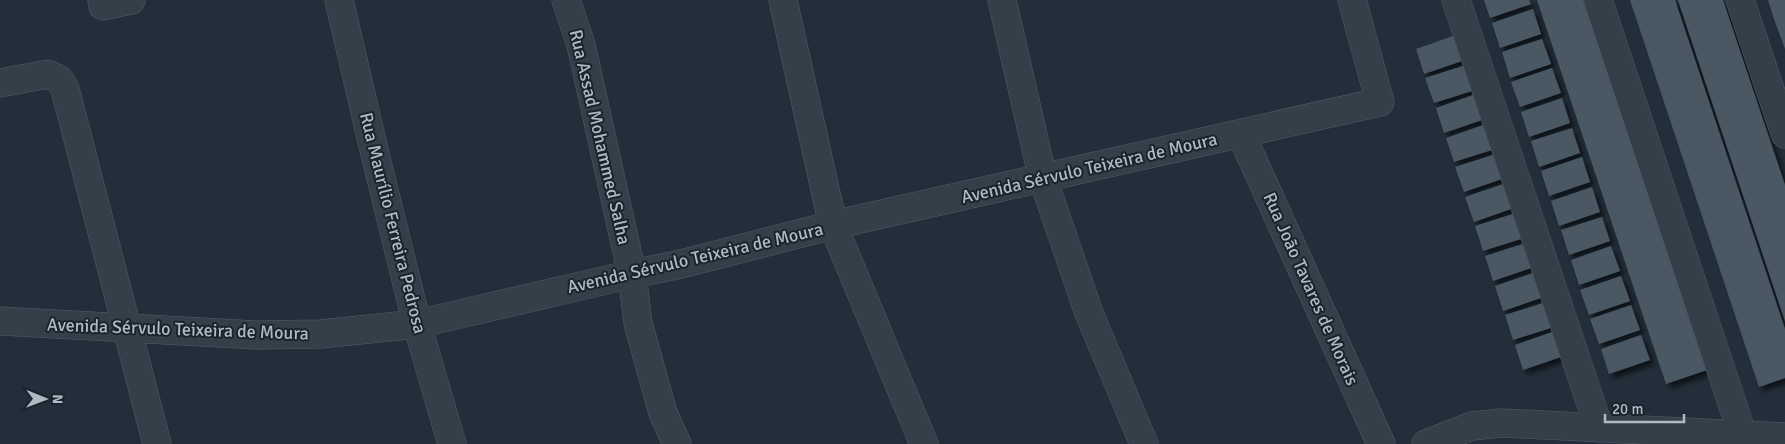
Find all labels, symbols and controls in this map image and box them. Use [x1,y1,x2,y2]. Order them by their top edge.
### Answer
street label: Rua Assad Mohammed Salha [565,27,635,247]
street label: Rua Maurílio Ferreira Pedrosa [355,110,431,336]
street label: Avenida Sérvulo Teixeira de Moura [959,128,1219,208]
street label: Rua João Tavares de Morais [1258,189,1364,389]
street label: Avenida Sérvulo Teixeira de Moura [565,218,825,298]
street label: Avenida Sérvulo Teixeira de Moura [47,313,309,345]
north arrow [20,374,70,424]
scale bar [1605,392,1684,424]
text: N [49,394,66,404]
text: 20 m [1612,400,1643,418]

